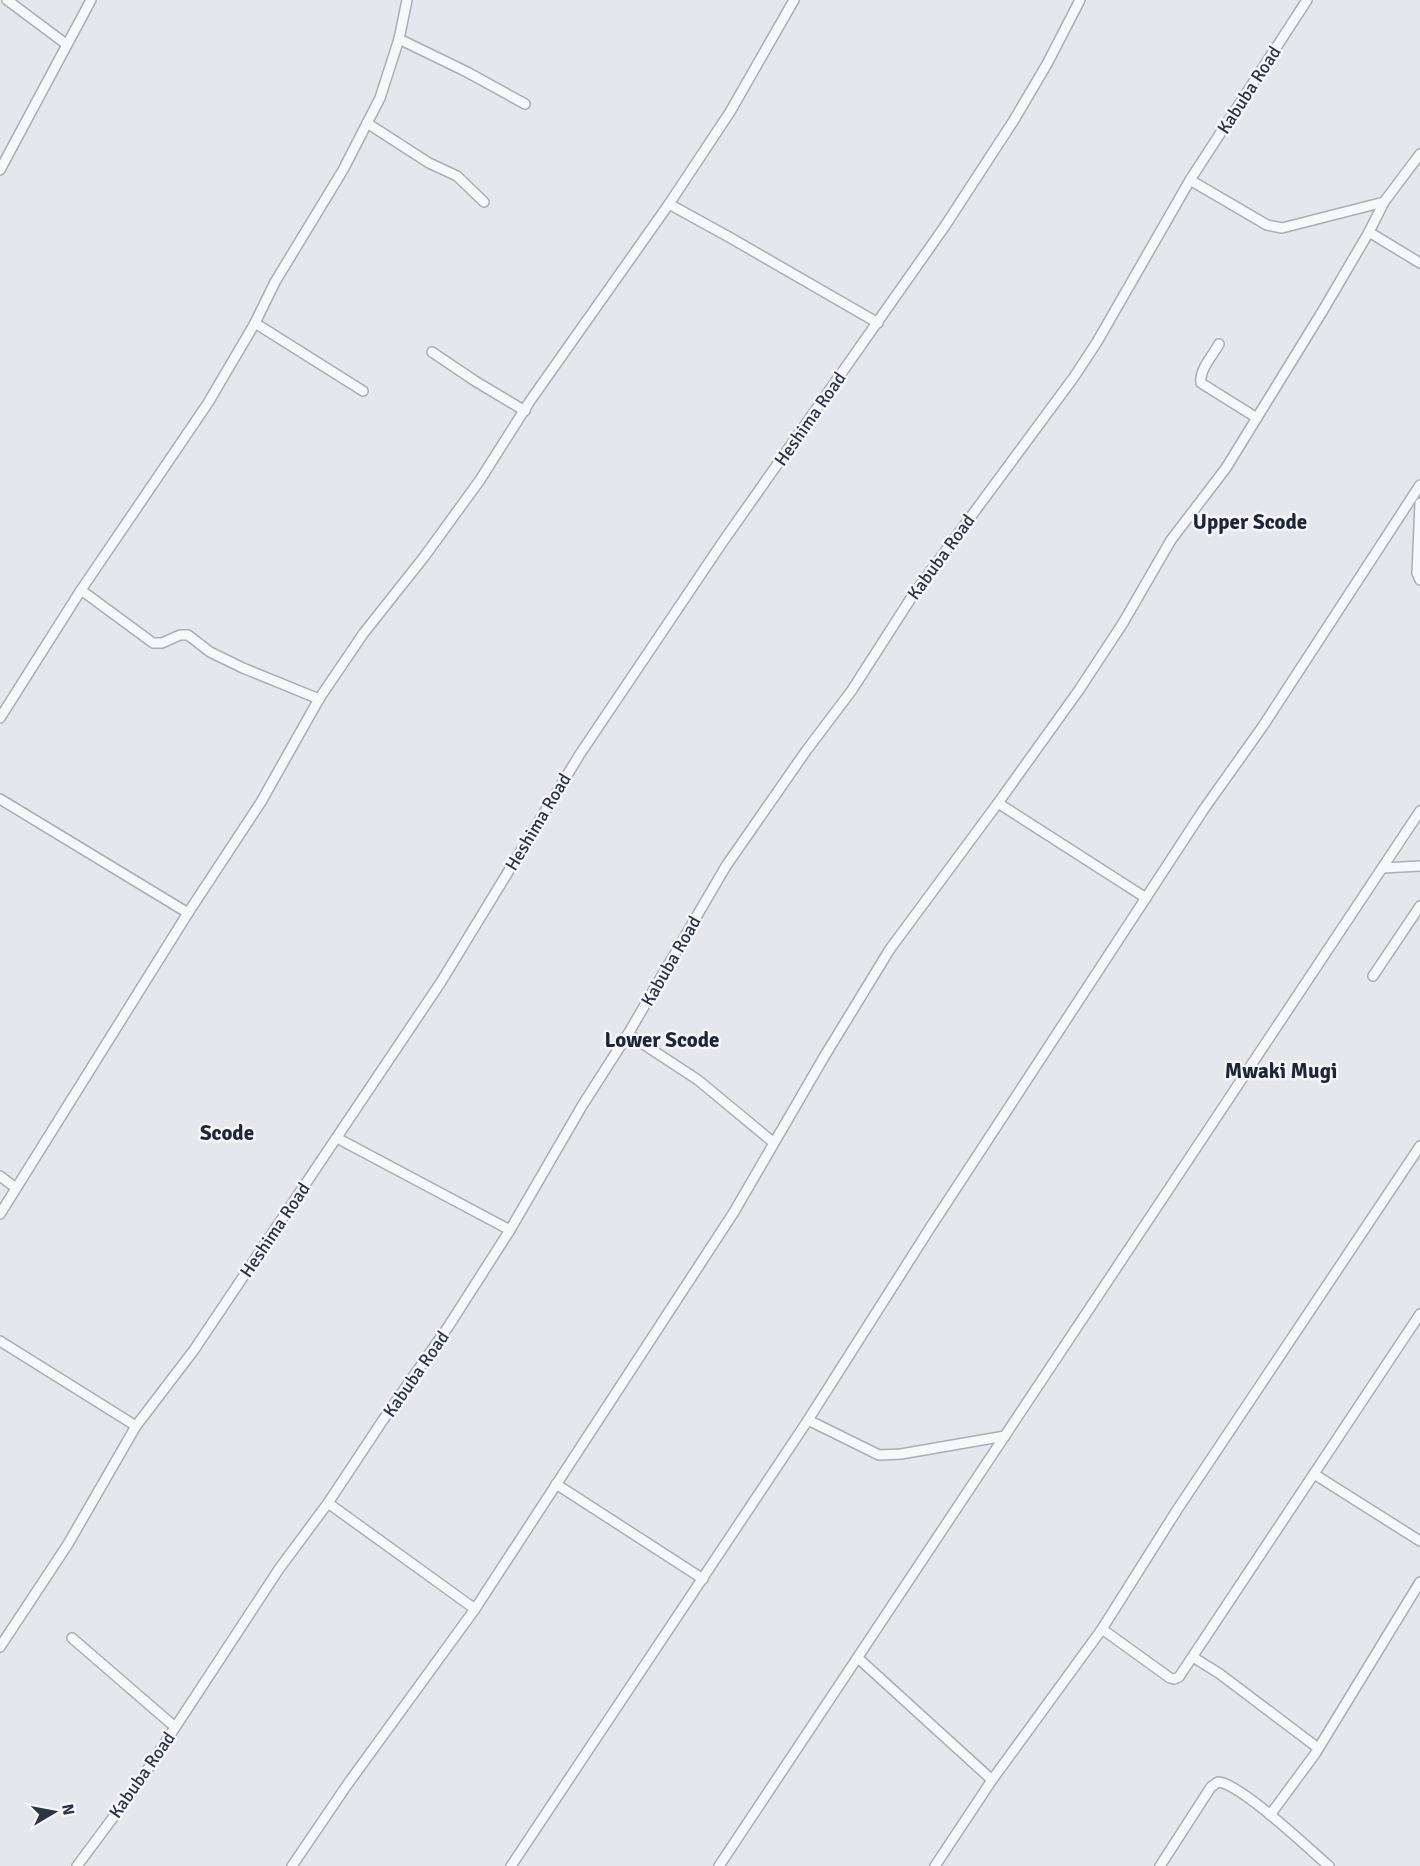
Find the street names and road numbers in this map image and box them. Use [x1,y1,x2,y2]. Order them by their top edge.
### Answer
street label: Kabuba Road [1212,42,1286,138]
street label: Heshima Road [770,368,850,470]
street label: Kabuba Road [903,510,979,604]
street label: Heshima Road [500,769,576,875]
street label: Kabuba Road [636,912,706,1010]
street label: Heshima Road [235,1178,315,1282]
street label: Kabuba Road [378,1327,454,1421]
street label: Kabuba Road [104,1728,180,1822]

